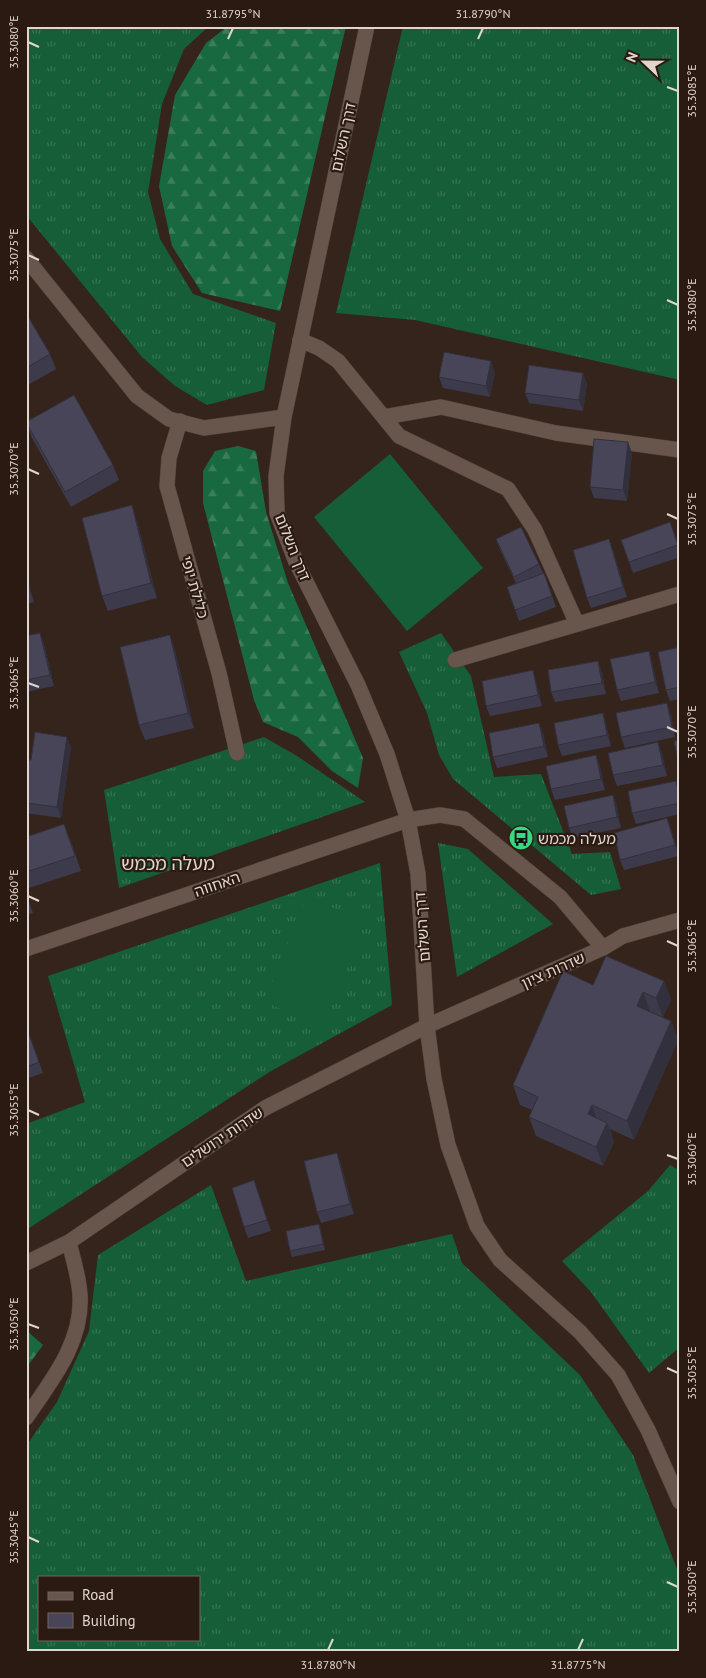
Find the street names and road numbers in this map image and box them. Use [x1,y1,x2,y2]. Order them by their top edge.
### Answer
street label: דרך השלום [326,101,360,173]
street label: דרך השלום [271,511,315,583]
street label: כלילת יופי [177,554,213,621]
street label: האחווה [192,867,242,901]
street label: דרך השלום [410,891,434,963]
street label: שדרות ציון [518,948,588,992]
street label: שדרות ירושלים [177,1103,267,1171]

